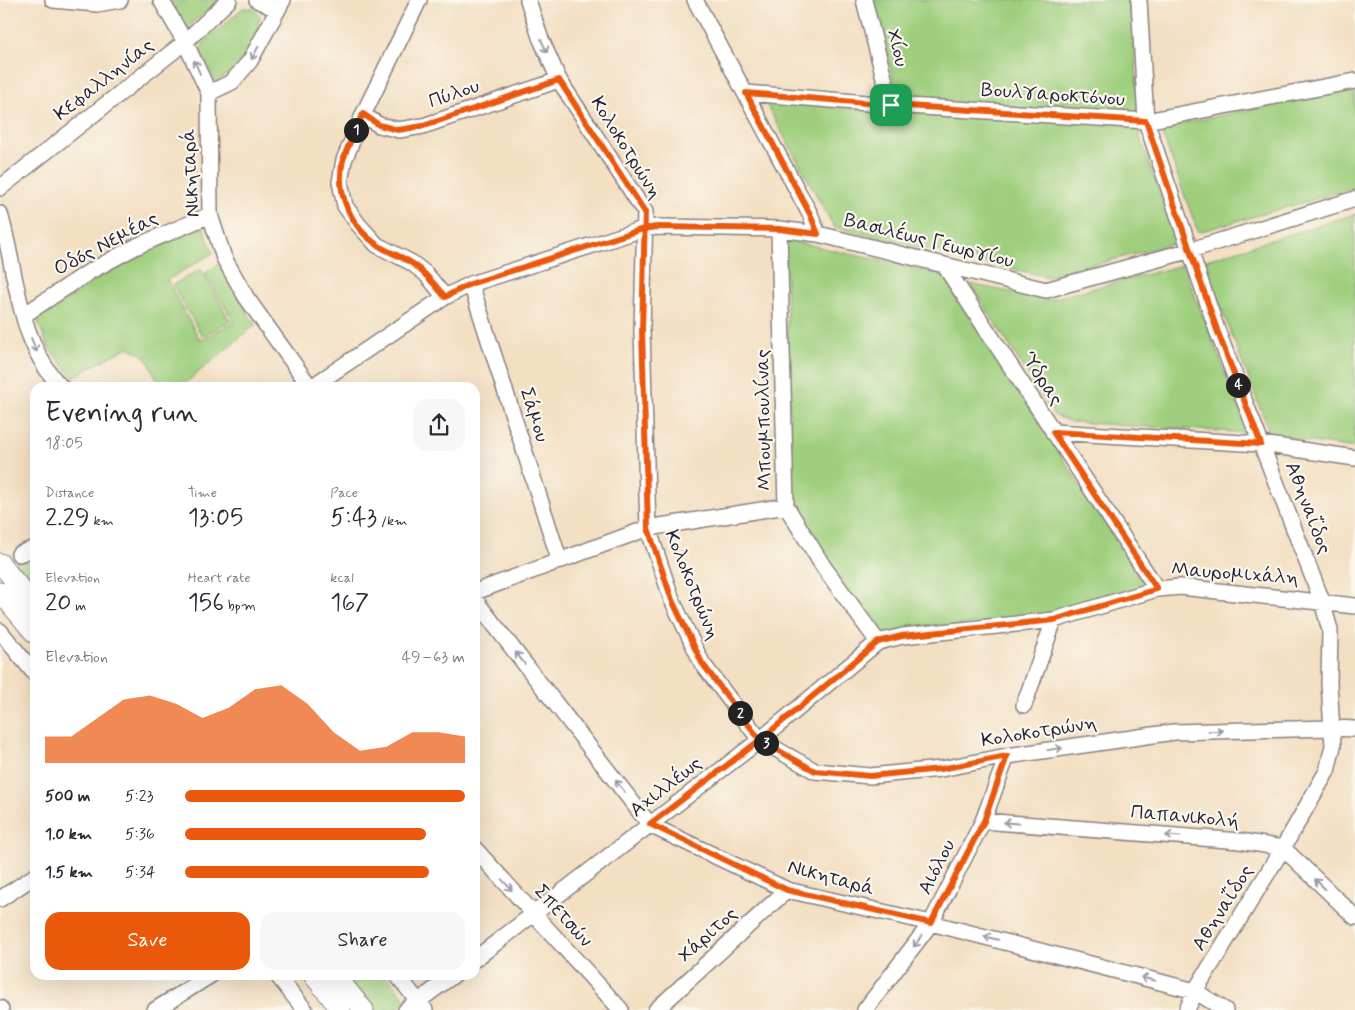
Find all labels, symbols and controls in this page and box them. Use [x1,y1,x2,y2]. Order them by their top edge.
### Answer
street label: Χίου [879,26,915,70]
street label: Κεφαλληνίας [49,32,160,127]
one-way arrow [540,38,550,53]
one-way arrow [250,45,260,60]
one-way arrow [191,60,201,75]
street label: Πύλου [425,73,483,115]
street label: Βουλγαροκτόνου [980,77,1126,113]
pin [870,84,912,126]
street label: Κολοκοτρώνη [584,91,668,205]
icon: arrive [877,91,905,119]
pin: 1 [344,118,368,142]
text: 1 [353,121,360,139]
street label: Νικηταρά [175,128,207,218]
street label: Οδóς Νεμέας [49,205,163,283]
street label: Βασιλέως Γεωργίου [841,207,1017,275]
one-way arrow [30,337,40,352]
street label: Ύδρας [1015,347,1069,411]
street label: Μπουμπουλίνας [749,349,779,491]
pin: 4 [1226,372,1250,398]
text: 4 [1234,376,1243,394]
street label: Σάμου [513,384,555,446]
text: Evening run [45,395,198,432]
button: share [413,399,465,451]
text: 18:05 [45,433,83,454]
street label: Αθηναΐδος [1278,458,1338,558]
text: Distance [45,484,94,502]
text: Time [188,484,217,502]
text: Pace [330,484,358,502]
text: 2.29 [45,502,90,535]
text: 13:05 [188,502,243,535]
text: 5:43 [330,502,377,535]
text: km [90,512,114,530]
text: /km [377,512,407,530]
street label: Κολοκοτρώνη [658,526,726,644]
street label: Μαυρομιχάλη [1170,556,1300,592]
text: Elevation [45,569,100,587]
text: Heart rate [188,569,251,587]
text: kcal [330,569,354,587]
text: 20 [45,587,72,620]
text: 156 [188,587,224,620]
text: 167 [330,587,369,620]
text: m [72,597,87,615]
text: bpm [224,597,256,615]
text: Elevation [45,647,108,668]
text: 49–63 m [402,647,465,668]
one-way arrow [515,652,526,665]
pin: 2 [728,700,752,726]
text: 2 [737,704,744,722]
street label: Κολοκοτρώνη [979,710,1099,754]
one-way arrow [1208,726,1224,736]
pin: 3 [754,730,778,756]
text: 3 [763,734,770,752]
one-way arrow [1047,744,1063,754]
street label: Αχιλλέως [624,750,708,824]
one-way arrow [615,780,626,793]
text: 500 m [45,786,90,807]
text: 5:23 [125,786,153,807]
street label: Παπανικολή [1129,799,1241,835]
one-way arrow [1003,819,1019,828]
text: 1.0 km [45,824,92,845]
text: 5:36 [125,824,155,845]
one-way arrow [1165,831,1181,840]
street label: Αιόλου [912,835,962,899]
street label: Νικηταρά [785,853,878,903]
street label: Αθηναΐδος [1186,860,1260,956]
text: 1.5 km [45,862,93,883]
text: 5:34 [125,862,156,883]
one-way arrow [1314,877,1326,890]
one-way arrow [502,879,513,892]
street label: Σπετσών [528,879,599,953]
street label: Χάριτος [672,901,744,969]
button: Save [45,912,250,970]
button: Share [260,912,465,970]
one-way arrow [983,933,999,942]
one-way arrow [912,934,923,947]
one-way arrow [1141,973,1157,983]

